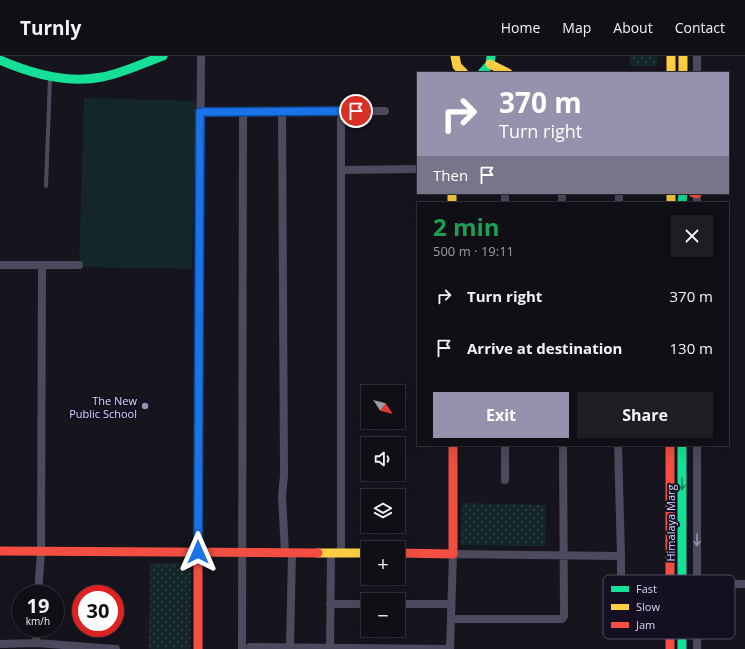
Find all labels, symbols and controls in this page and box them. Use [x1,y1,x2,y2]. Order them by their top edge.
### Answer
text: Turnly [20,15,81,41]
text: Home [501,18,540,37]
text: Map [562,18,591,37]
text: About [613,18,653,37]
text: Contact [675,18,725,37]
text: 370 m [499,83,582,121]
icon: right [433,88,485,140]
pin [339,94,373,128]
icon: arrive [345,100,367,122]
text: Turn right [499,119,582,143]
icon: arrive [476,164,498,186]
text: Then [433,165,468,185]
text: 2 min [433,210,500,243]
button: close [671,215,713,257]
text: 500 m · 19:11 [433,242,514,260]
icon: right [433,285,455,307]
text: Turn right [467,286,542,306]
text: 370 m [669,286,713,306]
icon: arrive [433,337,455,359]
text: Arrive at destination [467,338,622,358]
text: 130 m [669,338,713,358]
north arrow [361,385,405,429]
map controls [361,385,405,637]
button: Exit [433,392,569,438]
button: Share [577,392,713,438]
place label: The New Public School [69,393,137,421]
marker: The New Public School [140,401,150,411]
button: sound [361,437,405,481]
one-way arrow [678,477,686,490]
street label: Himalaya Marg [663,484,678,562]
button: layers [361,489,405,533]
position arrow [177,531,219,573]
one-way arrow [693,533,701,546]
button: + [361,541,405,585]
legend [603,575,735,639]
text: Fast [636,581,657,596]
speed limit sign: 30 [72,585,124,637]
text: 19 [27,592,49,619]
button: − [361,593,405,637]
text: Slow [636,599,660,614]
text: km/h [26,614,50,628]
text: Jam [635,617,655,632]

